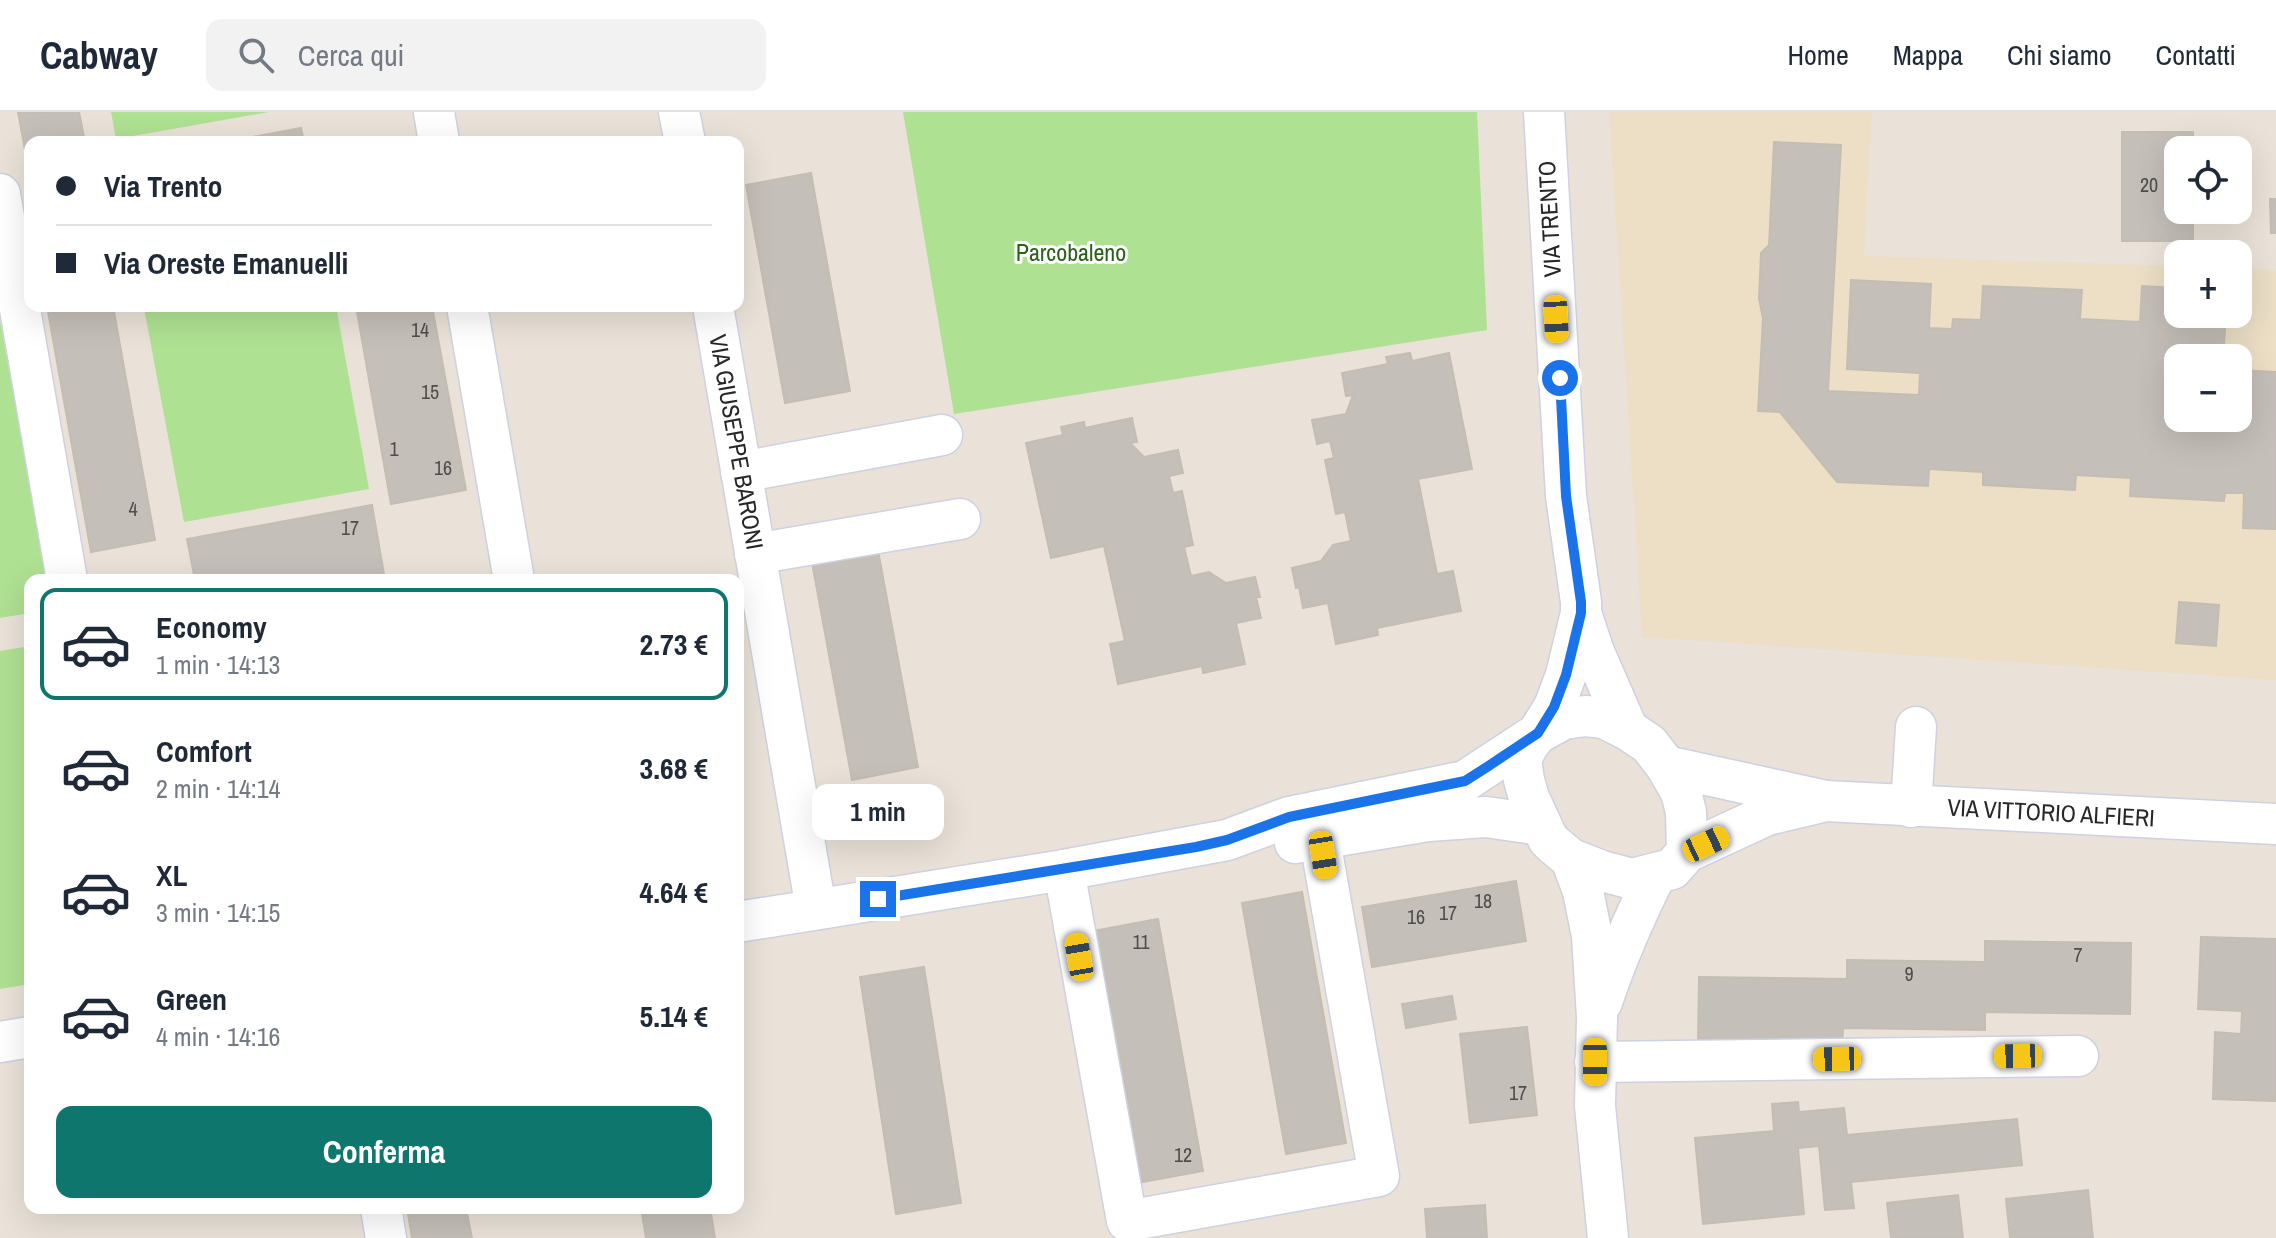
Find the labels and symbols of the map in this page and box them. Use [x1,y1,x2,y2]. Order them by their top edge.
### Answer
street label: VIA TRENTO [1530,160,1568,278]
house number: 20 [2140,171,2158,198]
park label: Parcobaleno [1016,236,1126,268]
car [1543,294,1569,344]
house number: 14 [411,316,429,343]
street label: VIA GIUSEPPE BARONI [702,332,772,552]
route start [1542,360,1578,396]
house number: 15 [421,378,439,405]
house number: 1 [389,435,399,462]
house number: 16 [434,454,452,481]
house number: 4 [128,495,138,522]
house number: 17 [341,514,359,541]
callout: 1 min [812,783,944,839]
street label: VIA VITTORIO ALFIERI [1947,791,2156,833]
car [1679,823,1733,865]
car [1307,829,1339,881]
route end [860,881,896,917]
house number: 18 [1474,887,1492,914]
house number: 17 [1439,899,1457,926]
house number: 16 [1407,903,1425,930]
house number: 11 [1132,928,1150,955]
car [1063,931,1095,983]
house number: 7 [2073,941,2083,968]
house number: 9 [1904,960,1914,987]
car [1583,1038,1607,1086]
car [1994,1044,2042,1068]
car [1813,1047,1861,1071]
house number: 17 [1509,1079,1527,1106]
house number: 12 [1174,1141,1192,1168]

